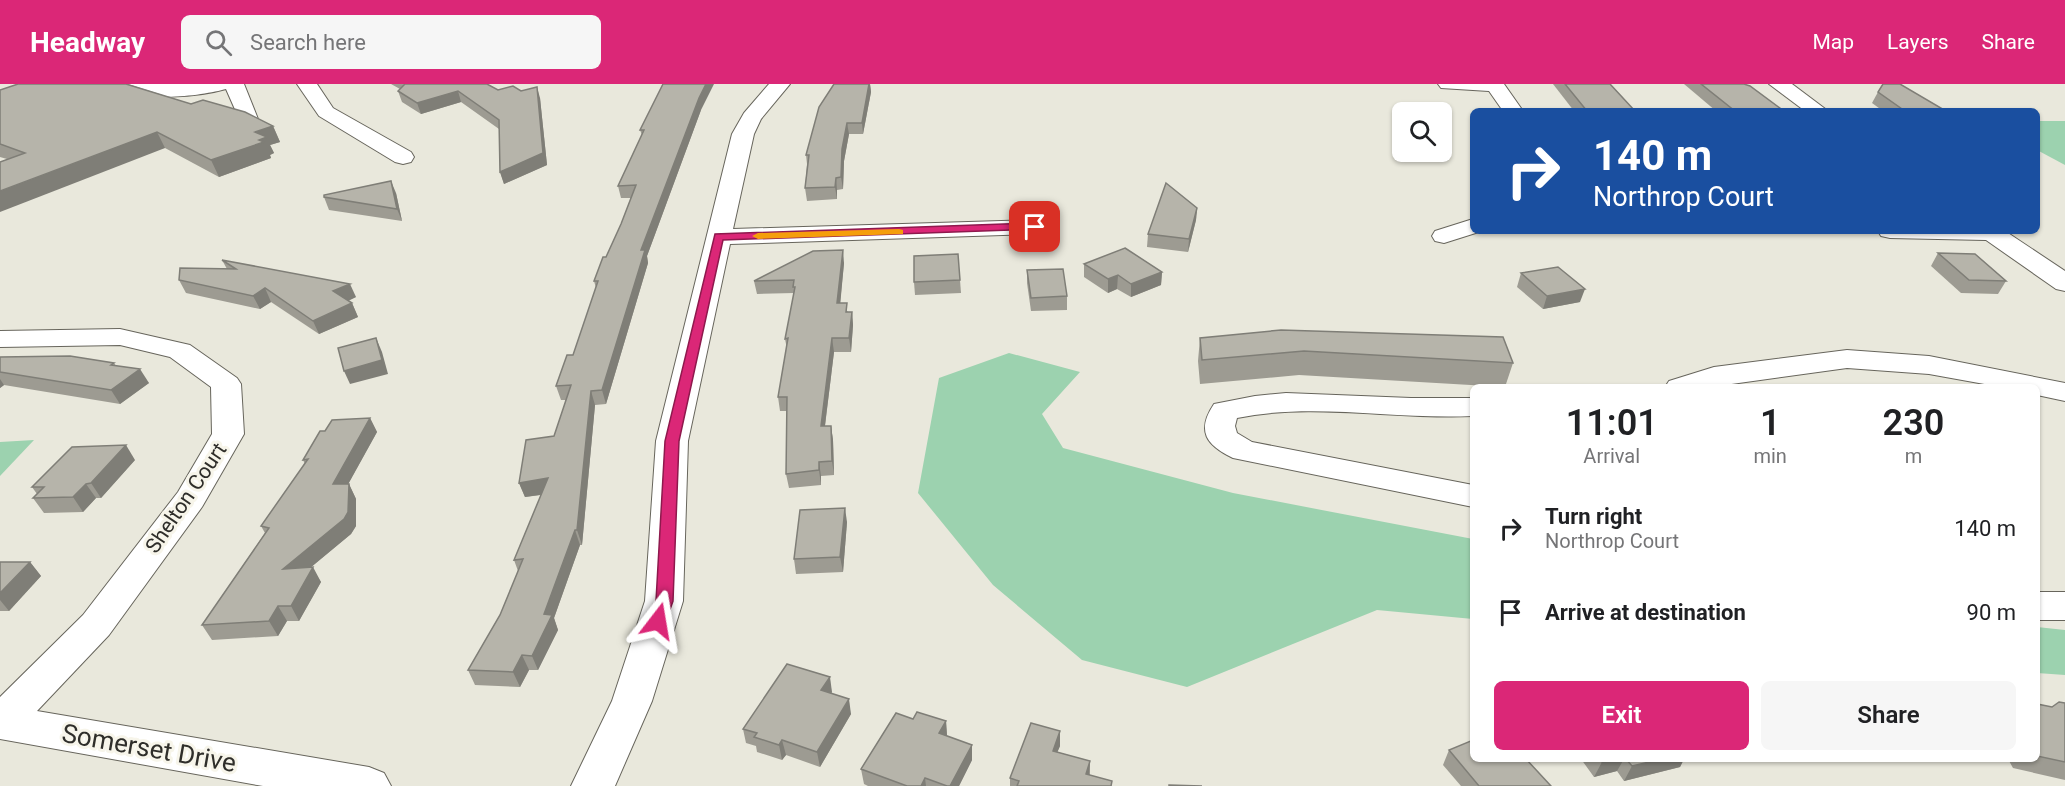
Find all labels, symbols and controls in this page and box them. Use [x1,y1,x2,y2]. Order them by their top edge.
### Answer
search box [181,15,601,69]
text: Headway [30,26,145,59]
icon: search [202,26,235,59]
text: Search here [250,30,366,55]
text: Map [1812,30,1854,54]
text: Layers [1887,30,1948,54]
text: Share [1981,30,2035,54]
map controls [1392,102,1452,162]
button: search [1392,102,1452,162]
text: 140 m [1593,131,1712,180]
icon: right [1494,132,1572,210]
text: Northrop Court [1593,181,1774,213]
pin [1009,201,1060,252]
icon: arrive [1018,210,1051,243]
text: 11:01 [1566,402,1658,444]
text: 1 [1760,402,1780,444]
text: 230 [1883,402,1944,444]
street label: Shelton Court [140,438,232,558]
text: Arrival [1583,444,1640,468]
text: min [1753,444,1787,468]
text: m [1905,444,1922,468]
text: Turn right [1545,504,1642,529]
icon: right [1494,512,1527,545]
text: 140 m [1954,516,2016,541]
text: Northrop Court [1545,529,1679,553]
position arrow [626,589,690,653]
icon: arrive [1494,596,1527,629]
text: Arrive at destination [1545,600,1746,625]
text: 90 m [1967,600,2016,625]
button: Exit [1494,681,1749,750]
button: Share [1761,681,2016,750]
street label: Somerset Drive [60,718,238,778]

